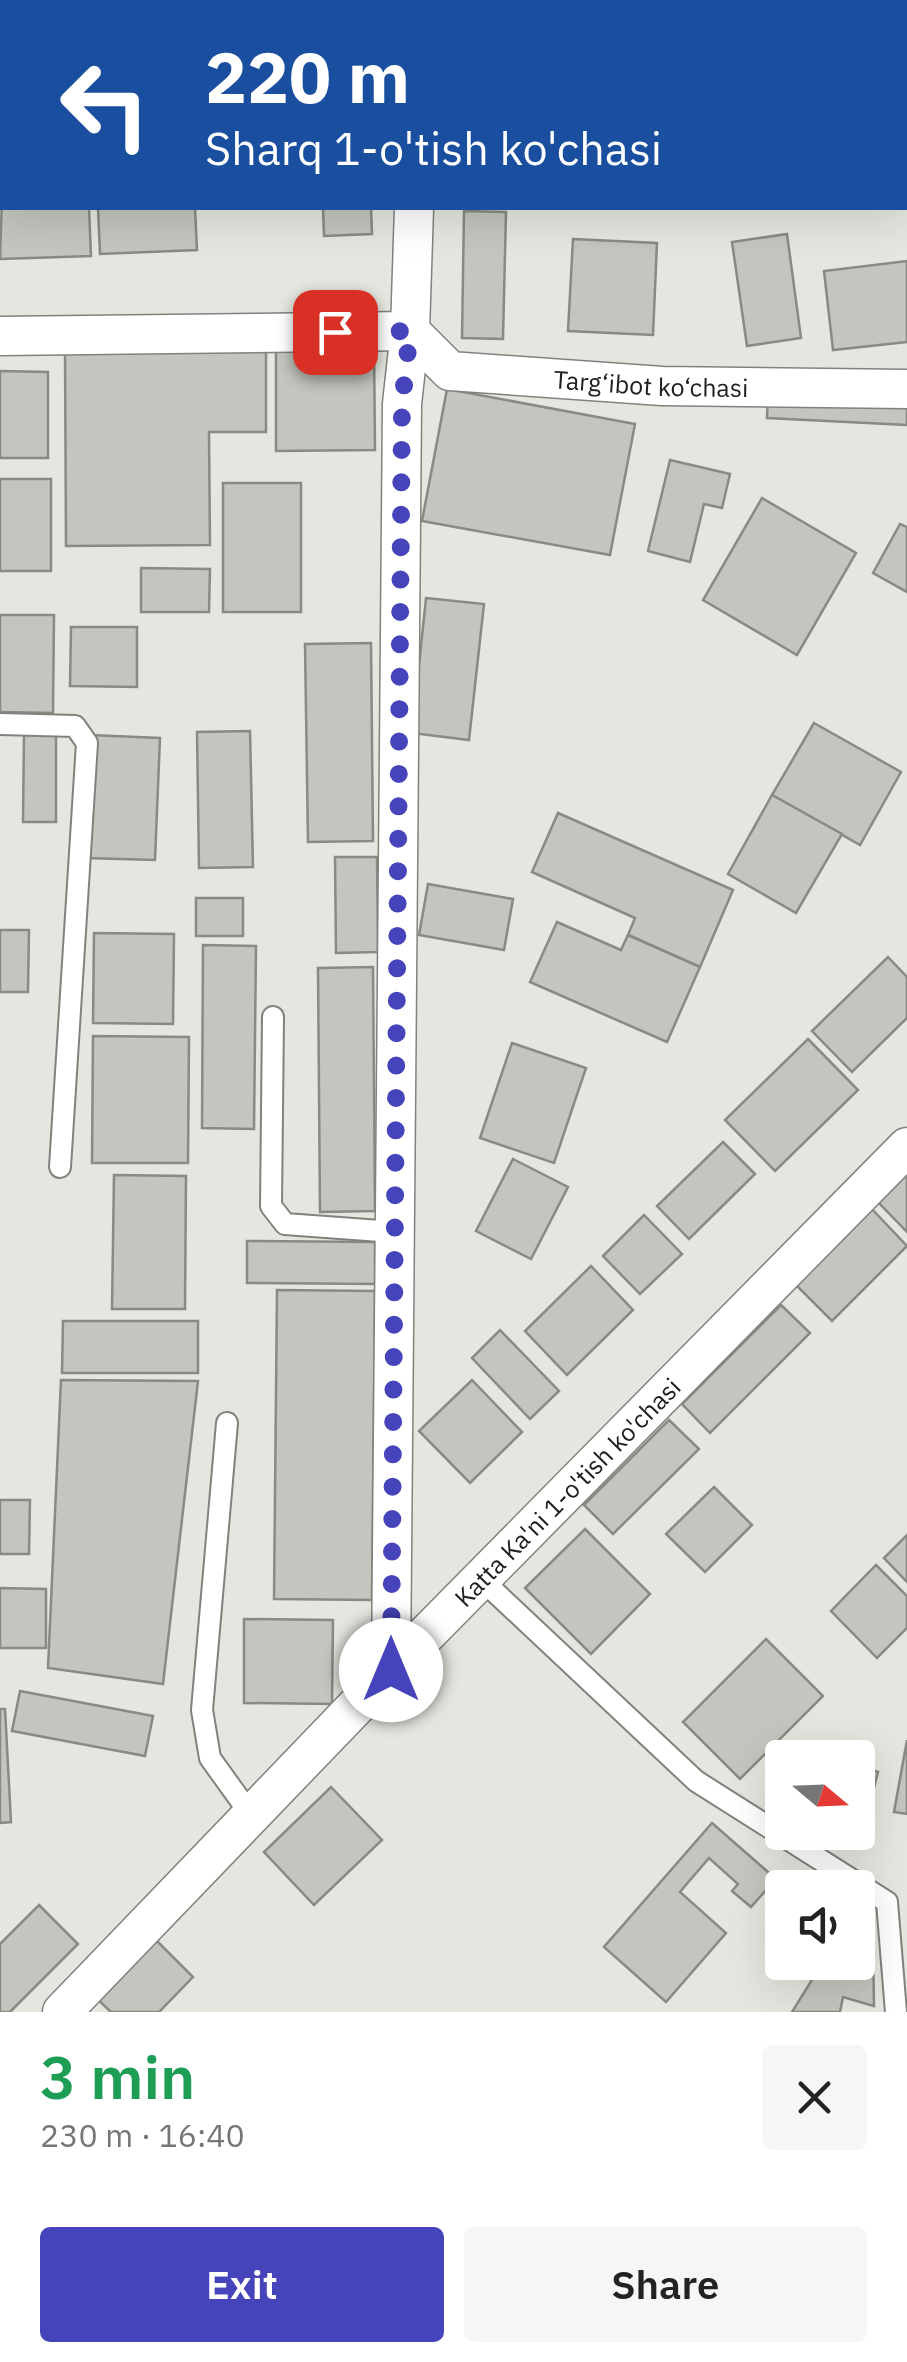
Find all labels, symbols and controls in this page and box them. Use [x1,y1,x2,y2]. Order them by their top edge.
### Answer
text: 220 m [205,31,410,122]
icon: left [40,40,170,170]
text: Sharq 1-o'tish ko'chasi [205,119,662,177]
pin [293,290,378,375]
icon: arrive [308,305,363,360]
street label: Targ‘ibot ko‘chasi [553,362,749,404]
street label: Katta Ka'ni 1-o'tish ko'chasi [447,1370,687,1613]
position arrow [339,1618,443,1722]
north arrow [765,1740,875,1850]
map controls [765,1740,875,1980]
button: sound [765,1870,875,1980]
text: 3 min [40,2037,195,2116]
button: close [762,2045,867,2150]
text: 230 m · 16:40 [40,2114,245,2156]
button: Exit [40,2227,444,2342]
button: Share [464,2227,867,2342]

